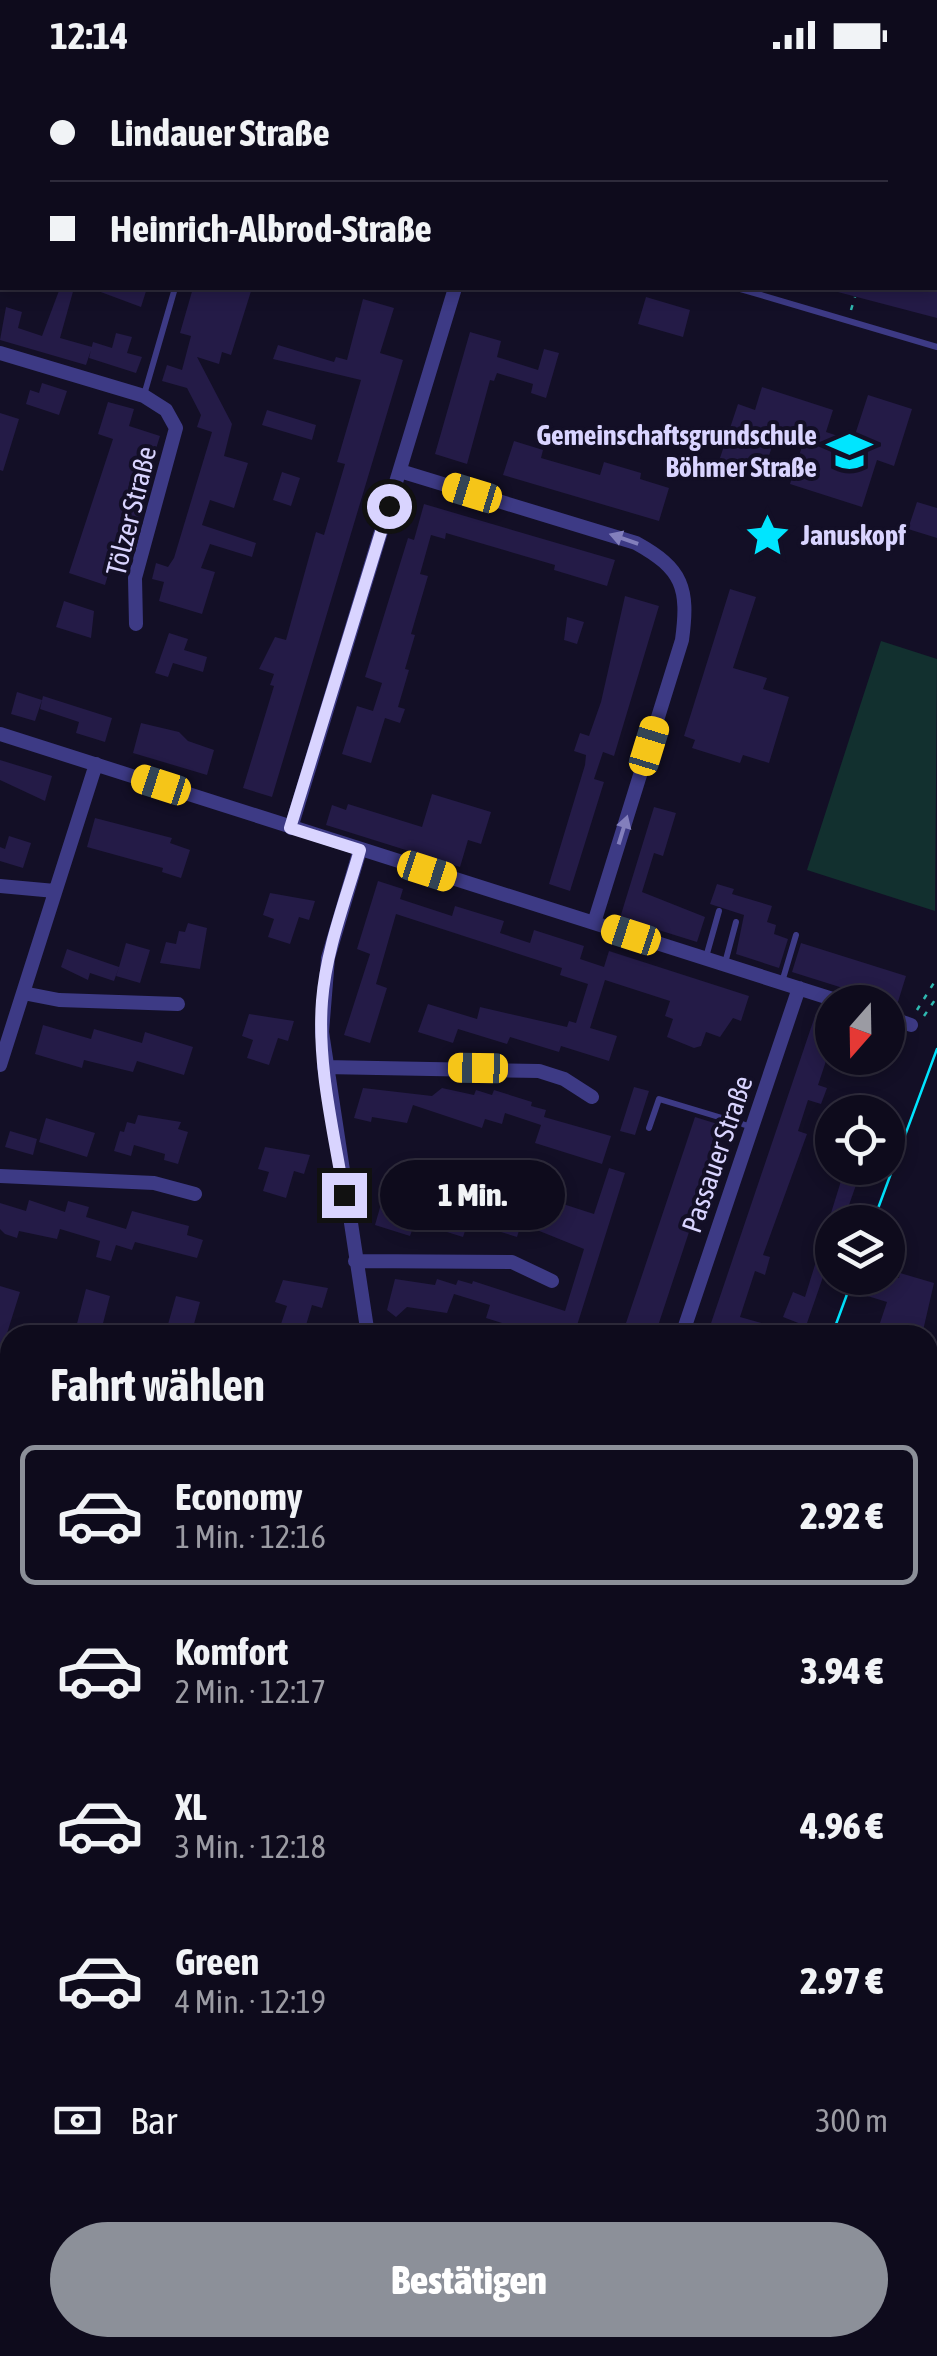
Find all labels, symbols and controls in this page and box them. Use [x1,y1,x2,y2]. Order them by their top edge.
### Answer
text: 12:14 [50,14,128,57]
text: Lindauer Straße [110,111,330,154]
text: Heinrich-Albrod-Straße [110,207,432,250]
place label: Gemeinschaftsgrundschule Böhmer Straße [536,419,817,483]
school or university icon: Gemeinschaftsgrundschule Böhmer Straße [826,427,874,475]
street label: Tölzer Straße [99,443,163,579]
car [439,470,505,516]
route start [367,484,412,529]
place icon: Januskopf [744,511,792,559]
place label: Januskopf [800,519,906,551]
one-way arrow [608,531,638,546]
car [626,713,672,779]
car [128,761,194,809]
one-way arrow [616,814,631,845]
car [394,847,460,895]
car [598,911,664,959]
north arrow [815,985,905,1075]
map controls [815,985,905,1295]
car [448,1052,508,1084]
street label: Passauer Straße [675,1071,759,1237]
button: locate [815,1095,905,1185]
callout: 1 Min. [379,1160,564,1230]
route end [322,1173,367,1218]
text: 1 Min. [438,1176,507,1213]
button: layers [815,1205,905,1295]
text: Fahrt wählen [50,1359,265,1411]
icon: car [55,1470,145,1560]
text: Economy [175,1475,302,1518]
text: 2.92 € [800,1494,883,1537]
text: 1 Min. · 12:16 [175,1518,326,1555]
icon: car [55,1625,145,1715]
text: Komfort [175,1630,288,1673]
text: 3.94 € [800,1649,883,1692]
text: 2 Min. · 12:17 [175,1673,326,1710]
icon: car [55,1780,145,1870]
text: XL [175,1785,207,1828]
text: 4.96 € [800,1804,883,1847]
text: 3 Min. · 12:18 [175,1828,326,1865]
icon: car [55,1935,145,2025]
text: Green [175,1940,259,1983]
text: 2.97 € [800,1959,883,2002]
text: 4 Min. · 12:19 [175,1983,326,2020]
icon: cash [50,2093,105,2148]
text: Bar [130,2099,177,2142]
text: 300 m [815,2102,888,2139]
button: Bestätigen [50,2222,888,2337]

